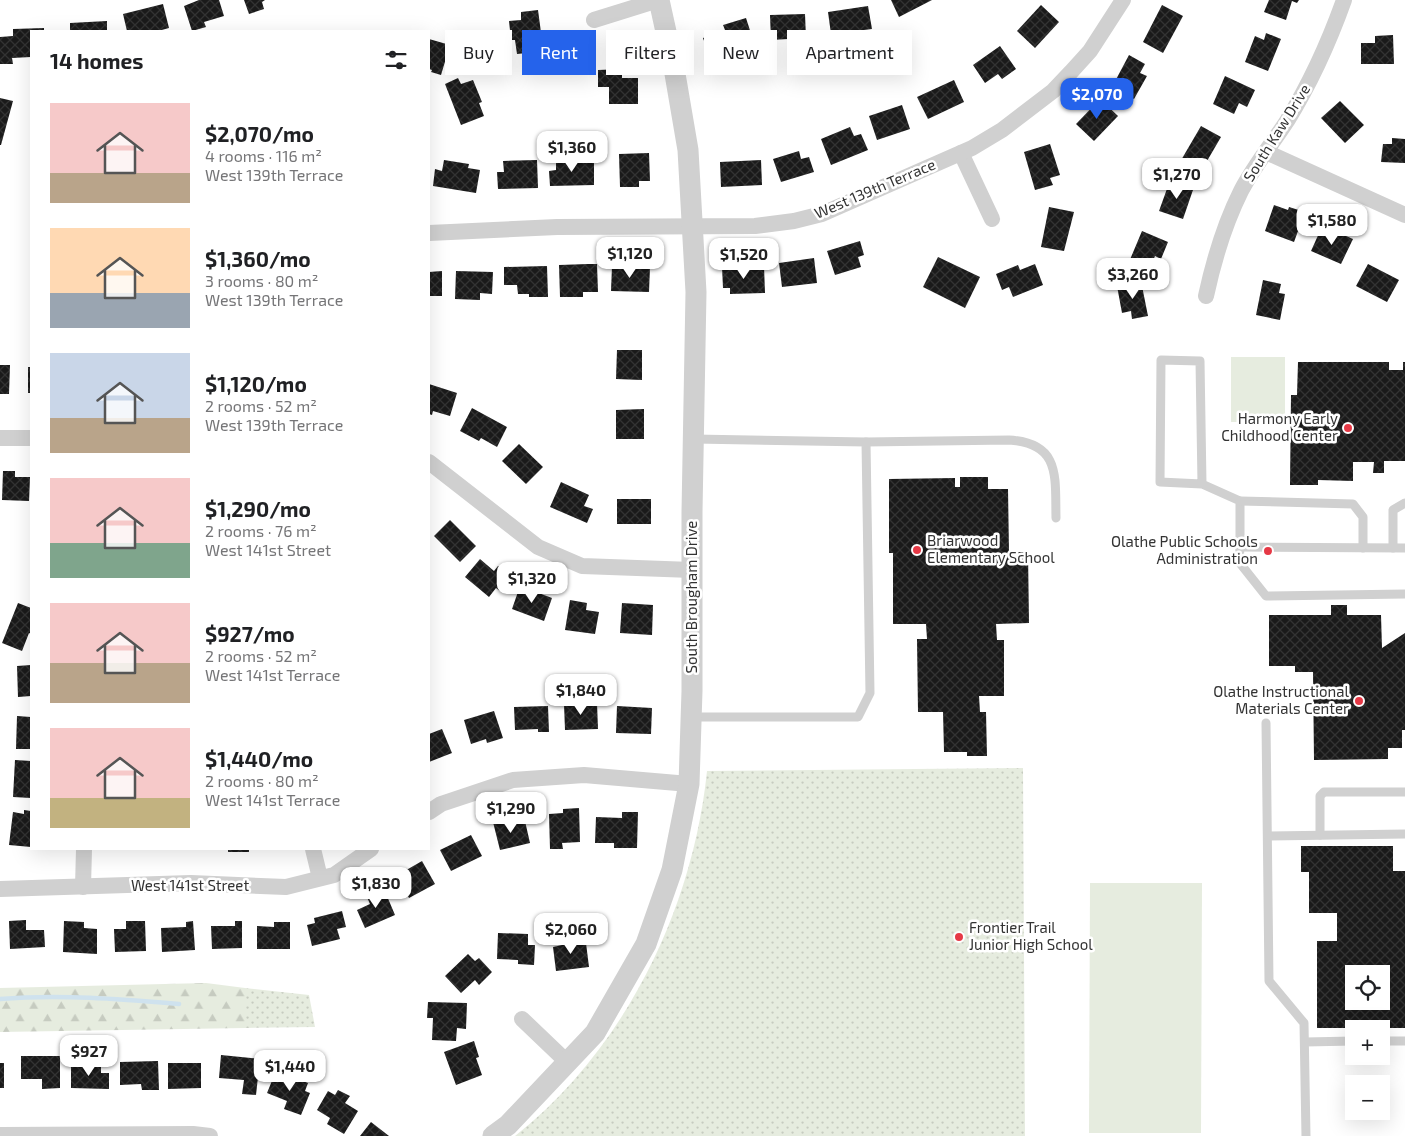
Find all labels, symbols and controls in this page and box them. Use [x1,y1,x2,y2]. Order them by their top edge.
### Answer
chip: Buy [445,30,512,75]
chip: Rent [522,30,596,75]
chip: Filters [606,30,694,75]
chip: New [704,30,777,75]
chip: Apartment [787,30,912,75]
icon: filters [382,46,410,74]
text: 14 homes [50,48,144,73]
pin: $2,070 [1056,78,1138,120]
street label: South Kaw Drive [1239,80,1313,184]
text: $2,070 [1071,84,1123,103]
text: $2,070/mo [205,121,314,146]
icon: home [90,123,150,183]
pin: $1,360 [531,130,613,173]
text: $1,360 [548,137,596,156]
text: 4 rooms · 116 m² [205,146,322,165]
street label: West 139th Terrace [811,154,938,222]
pin: $1,270 [1136,158,1218,200]
text: $1,270 [1153,164,1201,183]
text: West 139th Terrace [205,165,343,184]
pin: $1,580 [1291,204,1373,246]
text: $1,580 [1308,210,1356,229]
pin: $1,120 [589,236,671,279]
pin: $1,520 [703,238,785,280]
text: $1,120 [607,243,653,262]
text: $1,520 [720,244,768,263]
text: $1,360/mo [205,246,311,271]
icon: home [90,248,150,308]
pin: $3,260 [1092,258,1174,300]
text: $3,260 [1107,264,1159,283]
text: 3 rooms · 80 m² [205,271,318,290]
text: West 139th Terrace [205,290,343,309]
text: $1,120/mo [205,371,307,396]
icon: home [90,373,150,433]
text: 2 rooms · 52 m² [205,396,317,415]
place label: Harmony Early Childhood Center [1221,409,1338,444]
text: West 139th Terrace [205,415,343,434]
marker: Harmony Early Childhood Center [1342,422,1354,434]
text: $1,290/mo [205,496,311,521]
icon: home [90,498,150,558]
text: 2 rooms · 76 m² [205,521,317,540]
street label: South Brougham Drive [682,521,700,673]
place label: Briarwood Elementary School [927,531,1055,566]
place label: Olathe Public Schools Administration [1111,532,1258,567]
text: West 141st Street [205,540,331,559]
marker: Briarwood Elementary School [911,544,923,556]
marker: Olathe Public Schools Administration [1262,545,1274,557]
pin: $1,320 [491,562,573,604]
text: $1,320 [508,568,556,587]
text: $927/mo [205,621,295,646]
icon: home [90,623,150,683]
text: 2 rooms · 52 m² [205,646,317,665]
text: West 141st Terrace [205,665,340,684]
pin: $1,840 [540,674,622,716]
text: $1,840 [556,680,606,699]
place label: Olathe Instructional Materials Center [1213,682,1350,717]
marker: Olathe Instructional Materials Center [1353,695,1365,707]
text: $1,440/mo [205,746,313,771]
icon: home [90,748,150,808]
text: 2 rooms · 80 m² [205,771,319,790]
text: West 141st Terrace [205,790,340,809]
pin: $1,290 [470,792,552,834]
text: $1,290 [487,798,535,817]
pin: $1,830 [335,866,417,909]
text: $1,830 [351,873,401,892]
street label: West 141st Street [131,876,249,894]
pin: $2,060 [530,912,612,955]
place label: Frontier Trail Junior High School [969,918,1093,953]
text: $2,060 [545,919,597,938]
marker: Frontier Trail Junior High School [953,931,965,943]
map controls [1345,965,1390,1120]
button: locate [1345,965,1390,1010]
button: + [1345,1020,1390,1065]
pin: $927 [59,1034,119,1077]
text: $927 [71,1041,107,1060]
pin: $1,440 [249,1050,331,1092]
text: $1,440 [265,1056,315,1075]
button: − [1345,1075,1390,1120]

